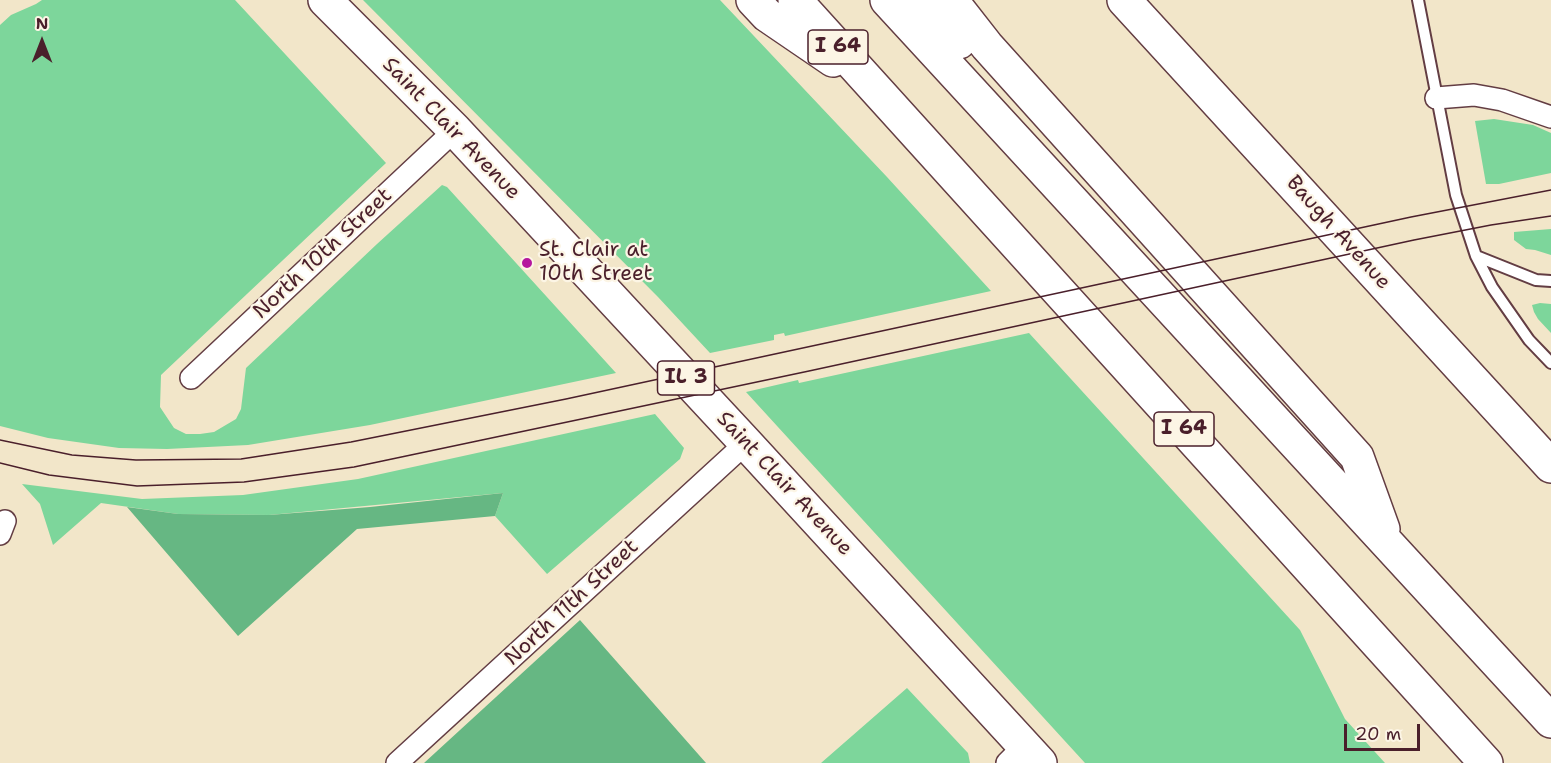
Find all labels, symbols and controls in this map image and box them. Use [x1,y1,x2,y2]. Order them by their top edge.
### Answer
north arrow [12,12,72,72]
text: N [36,13,48,34]
road number: I 64 [808,30,868,64]
street label: Saint Clair Avenue [377,53,525,205]
street label: Baugh Avenue [1280,171,1396,295]
street label: North 10th Street [248,183,398,325]
place label: St. Clair at 10th Street [539,238,653,288]
marker: St. Clair at 10th Street [520,256,534,270]
road number: IL 3 [658,361,714,395]
street label: Saint Clair Avenue [711,407,857,561]
road number: I 64 [1154,412,1214,446]
street label: North 11th Street [500,534,644,672]
scale bar [1347,712,1424,750]
text: 20 m [1355,722,1401,746]

